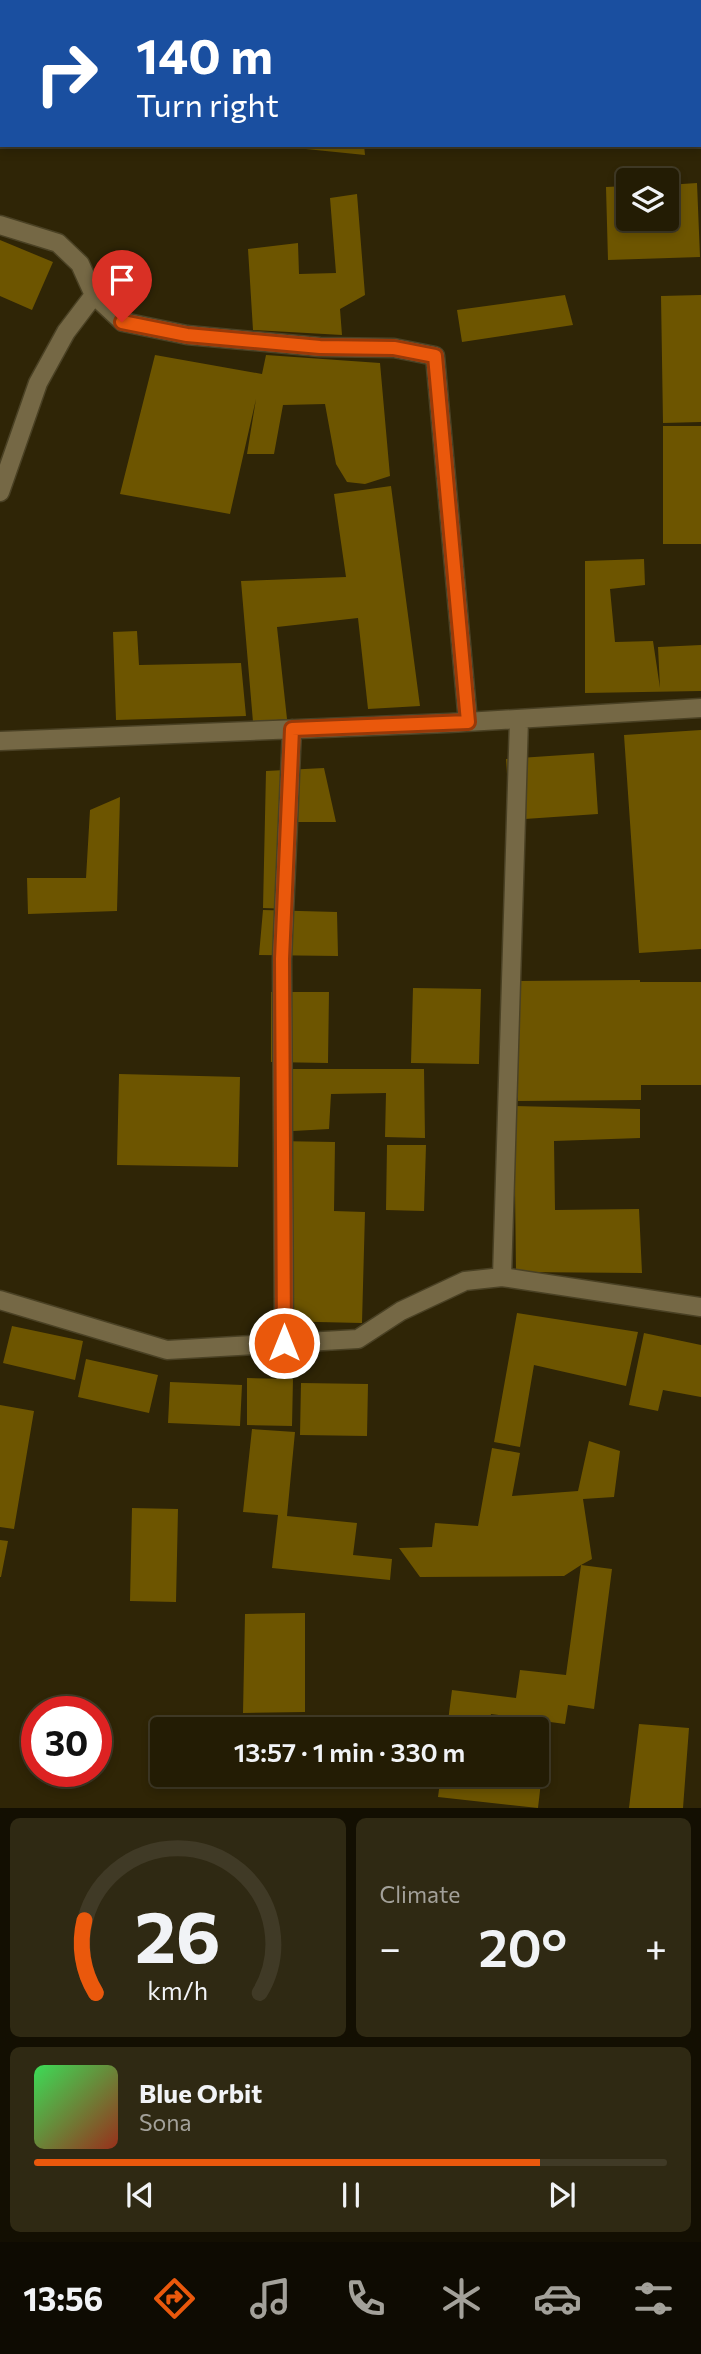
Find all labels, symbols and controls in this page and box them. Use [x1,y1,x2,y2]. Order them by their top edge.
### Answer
text: 140 m [136,24,273,84]
icon: right [21,28,112,119]
text: Turn right [136,84,279,124]
map controls [616,168,679,231]
button: layers [616,168,679,231]
pin [92,250,152,322]
icon: arrive [103,261,141,299]
position arrow [247,1306,321,1380]
speed limit sign: 30 [21,1696,112,1787]
text: 13:57 · 1 min · 330 m [234,1736,465,1767]
text: Climate [380,1880,461,1908]
text: 26 [135,1890,221,1979]
text: 20° [478,1914,567,1978]
text: − [380,1923,401,1970]
text: + [645,1923,667,1970]
text: km/h [147,1975,208,2005]
text: Blue Orbit [139,2077,262,2108]
text: Sona [139,2108,191,2136]
icon: previous [121,2176,159,2214]
icon: pause [332,2176,370,2214]
icon: next [543,2176,581,2214]
icon: directions [150,2274,199,2323]
icon: music [246,2274,295,2323]
icon: phone [341,2274,390,2323]
icon: climate [437,2274,486,2323]
icon: car [533,2274,582,2323]
icon: filters [629,2274,678,2323]
text: 13:56 [23,2278,103,2318]

